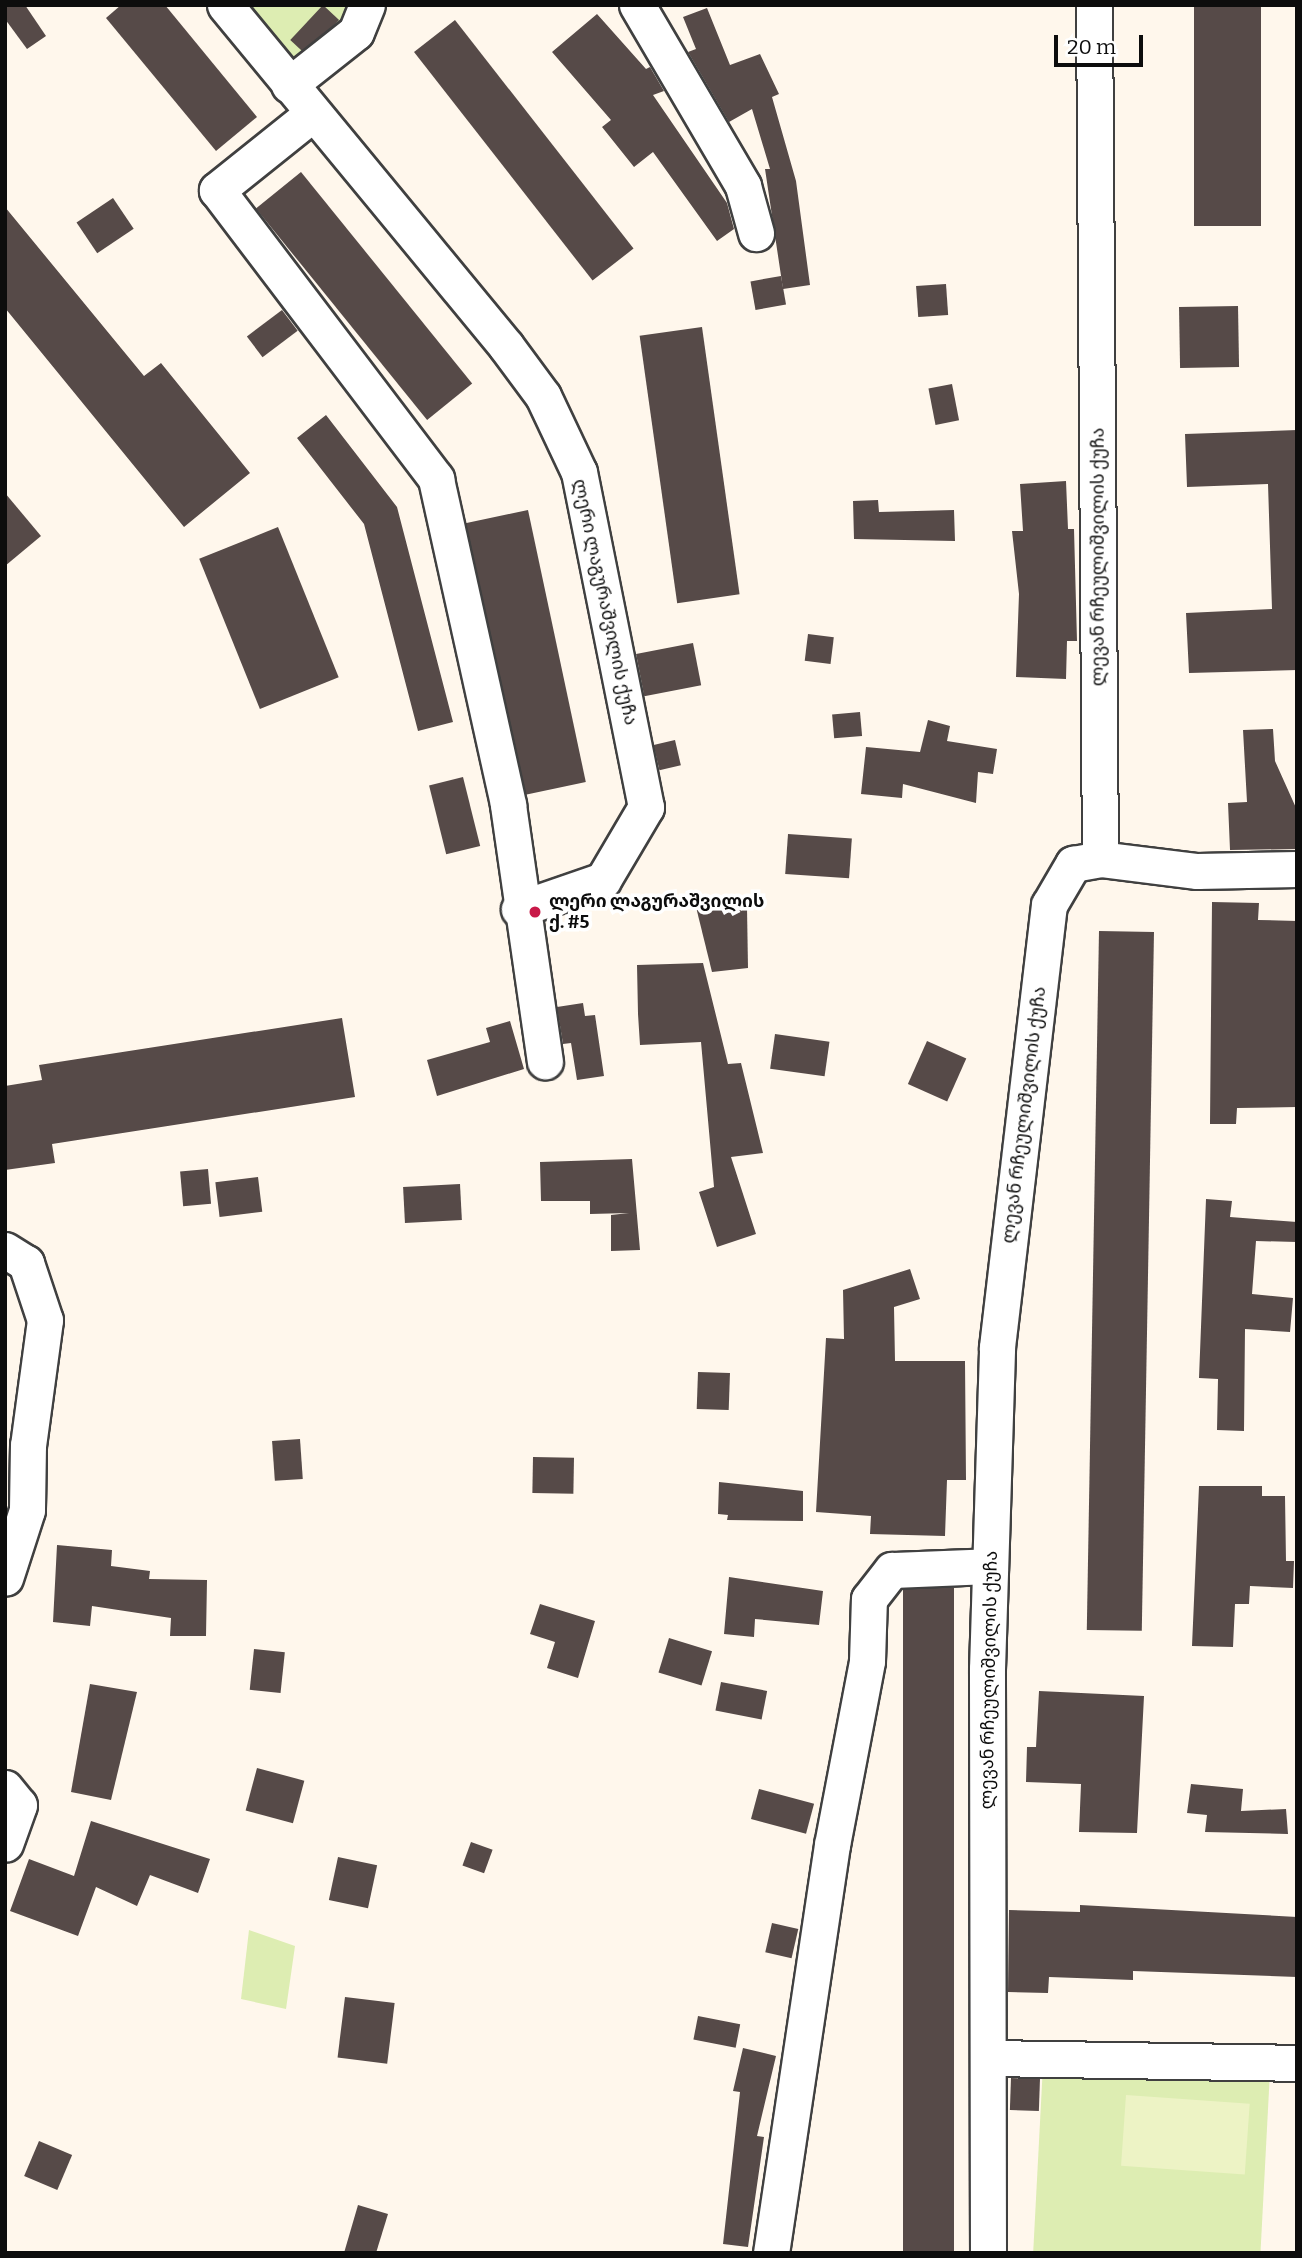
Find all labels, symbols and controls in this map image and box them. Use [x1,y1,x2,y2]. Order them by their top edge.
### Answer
scale bar [1057,21,1146,65]
text: 20 m [1067,34,1116,60]
street label: ლევან რჩეულიშვილის ქუჩა [1087,428,1109,686]
street label: ლერი ლაგურაშვილის ქუჩა [568,477,642,727]
place label: ლერი ლაგურაშვილის ქ. #5 [549,891,764,934]
marker: ლერი ლაგურაშვილის ქ. #5 [527,904,543,920]
street label: ლევან რჩეულიშვილის ქუჩა [998,985,1050,1245]
street label: ლევან რჩეულიშვილის ქუჩა [976,1551,1002,1809]

